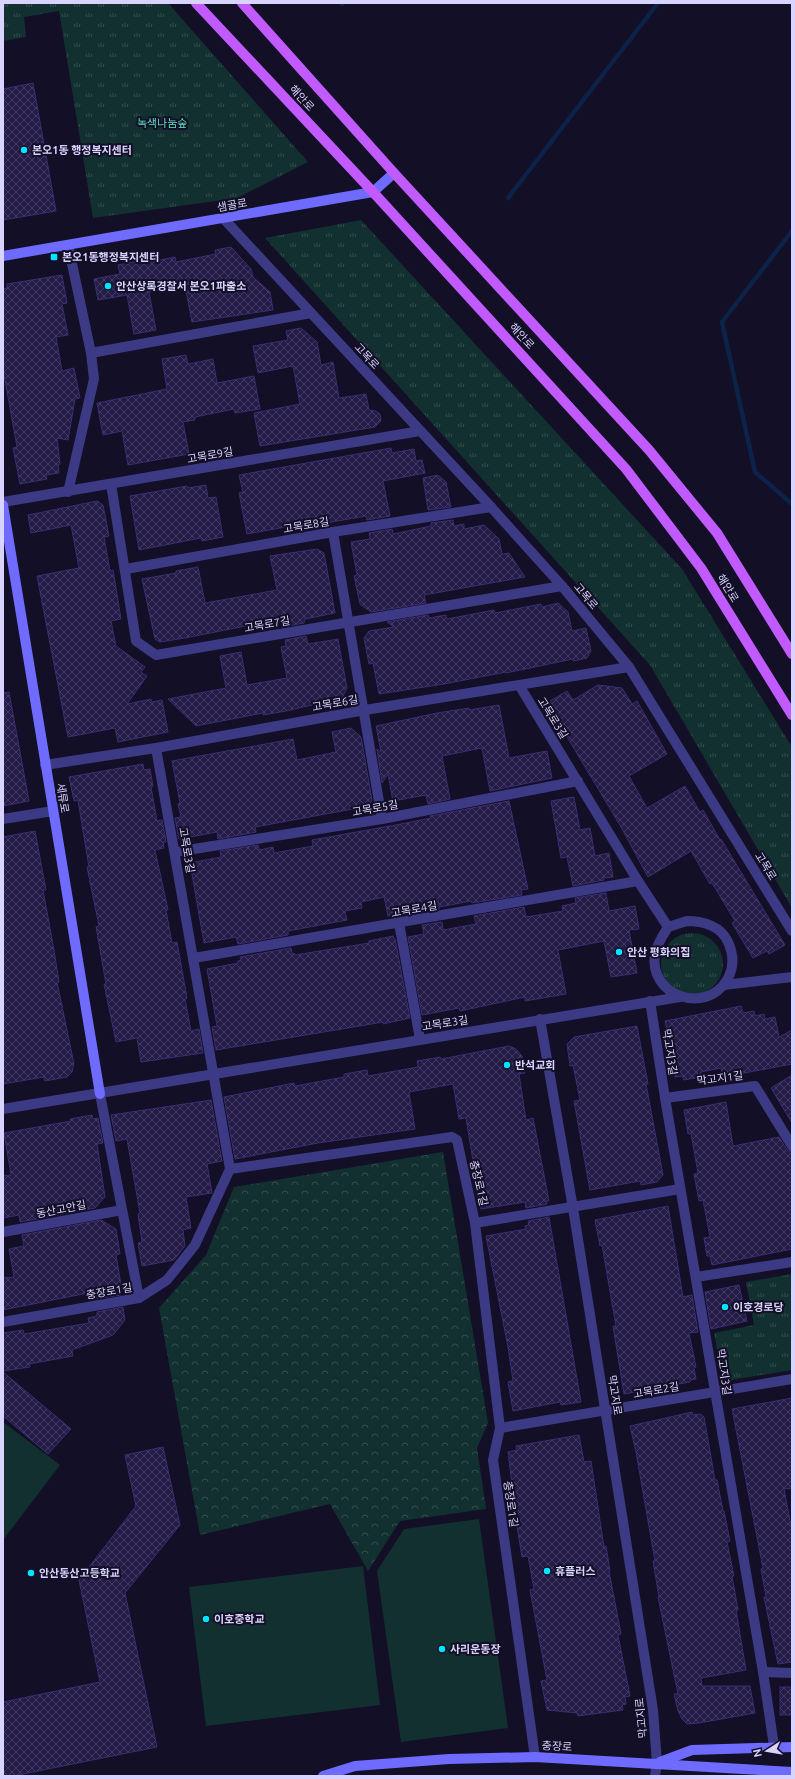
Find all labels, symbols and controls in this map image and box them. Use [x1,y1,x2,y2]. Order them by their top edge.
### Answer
street label: 해안로 [287,83,317,113]
park label: 녹색나눔숲 [137,117,187,129]
place label: 본오1동 행정복지센터 [32,144,132,156]
marker: 본오1동 행정복지센터 [19,145,29,155]
street label: 샘골로 [216,196,248,214]
place label: 본오1동행정복지센터 [62,251,159,263]
marker: 본오1동행정복지센터 [49,252,59,262]
place label: 안산상록경찰서 본오1파출소 [116,280,246,292]
marker: 안산상록경찰서 본오1파출소 [103,281,113,291]
street label: 해안로 [507,321,537,351]
street label: 고목로 [352,341,382,371]
street label: 고목로9길 [186,445,234,465]
street label: 고목로8길 [282,515,330,535]
street label: 해안로 [715,572,741,604]
street label: 고목로 [572,581,600,611]
street label: 고목로7길 [243,614,291,634]
street label: 고목로6길 [311,693,359,713]
street label: 고목로3길 [536,695,570,741]
street label: 세류로 [55,782,71,814]
street label: 고목로5길 [351,798,399,818]
street label: 고목로3길 [177,826,197,874]
street label: 고목로 [753,850,779,882]
street label: 고목로4길 [390,899,438,919]
place label: 안산 평화의집 [627,946,690,958]
marker: 안산 평화의집 [614,947,624,957]
street label: 고목로3길 [421,1013,469,1033]
street label: 막고지3길 [660,1028,680,1076]
place label: 반석교회 [515,1059,555,1071]
marker: 반석교회 [502,1060,512,1070]
street label: 막고지1길 [696,1069,744,1087]
street label: 충장로1길 [468,1159,490,1207]
street label: 동산고안길 [35,1198,87,1220]
street label: 충장로1길 [85,1281,133,1301]
place label: 이호경로당 [733,1301,784,1313]
marker: 이호경로당 [720,1302,730,1312]
street label: 막고지3길 [714,1348,734,1396]
street label: 막고지로 [606,1374,624,1416]
street label: 고목로2길 [632,1380,680,1400]
street label: 충장로1길 [502,1480,520,1528]
place label: 휴플러스 [555,1565,595,1577]
marker: 휴플러스 [542,1566,552,1576]
place label: 안산동산고등학교 [39,1567,120,1579]
marker: 안산동산고등학교 [26,1568,36,1578]
place label: 이호중학교 [214,1613,265,1625]
marker: 이호중학교 [201,1614,211,1624]
place label: 사리운동장 [450,1643,501,1655]
marker: 사리운동장 [437,1644,447,1654]
street label: 막고지로 [633,1697,649,1739]
north arrow [747,1731,787,1771]
street label: 충장로 [542,1739,572,1753]
text: N [750,1748,764,1758]

